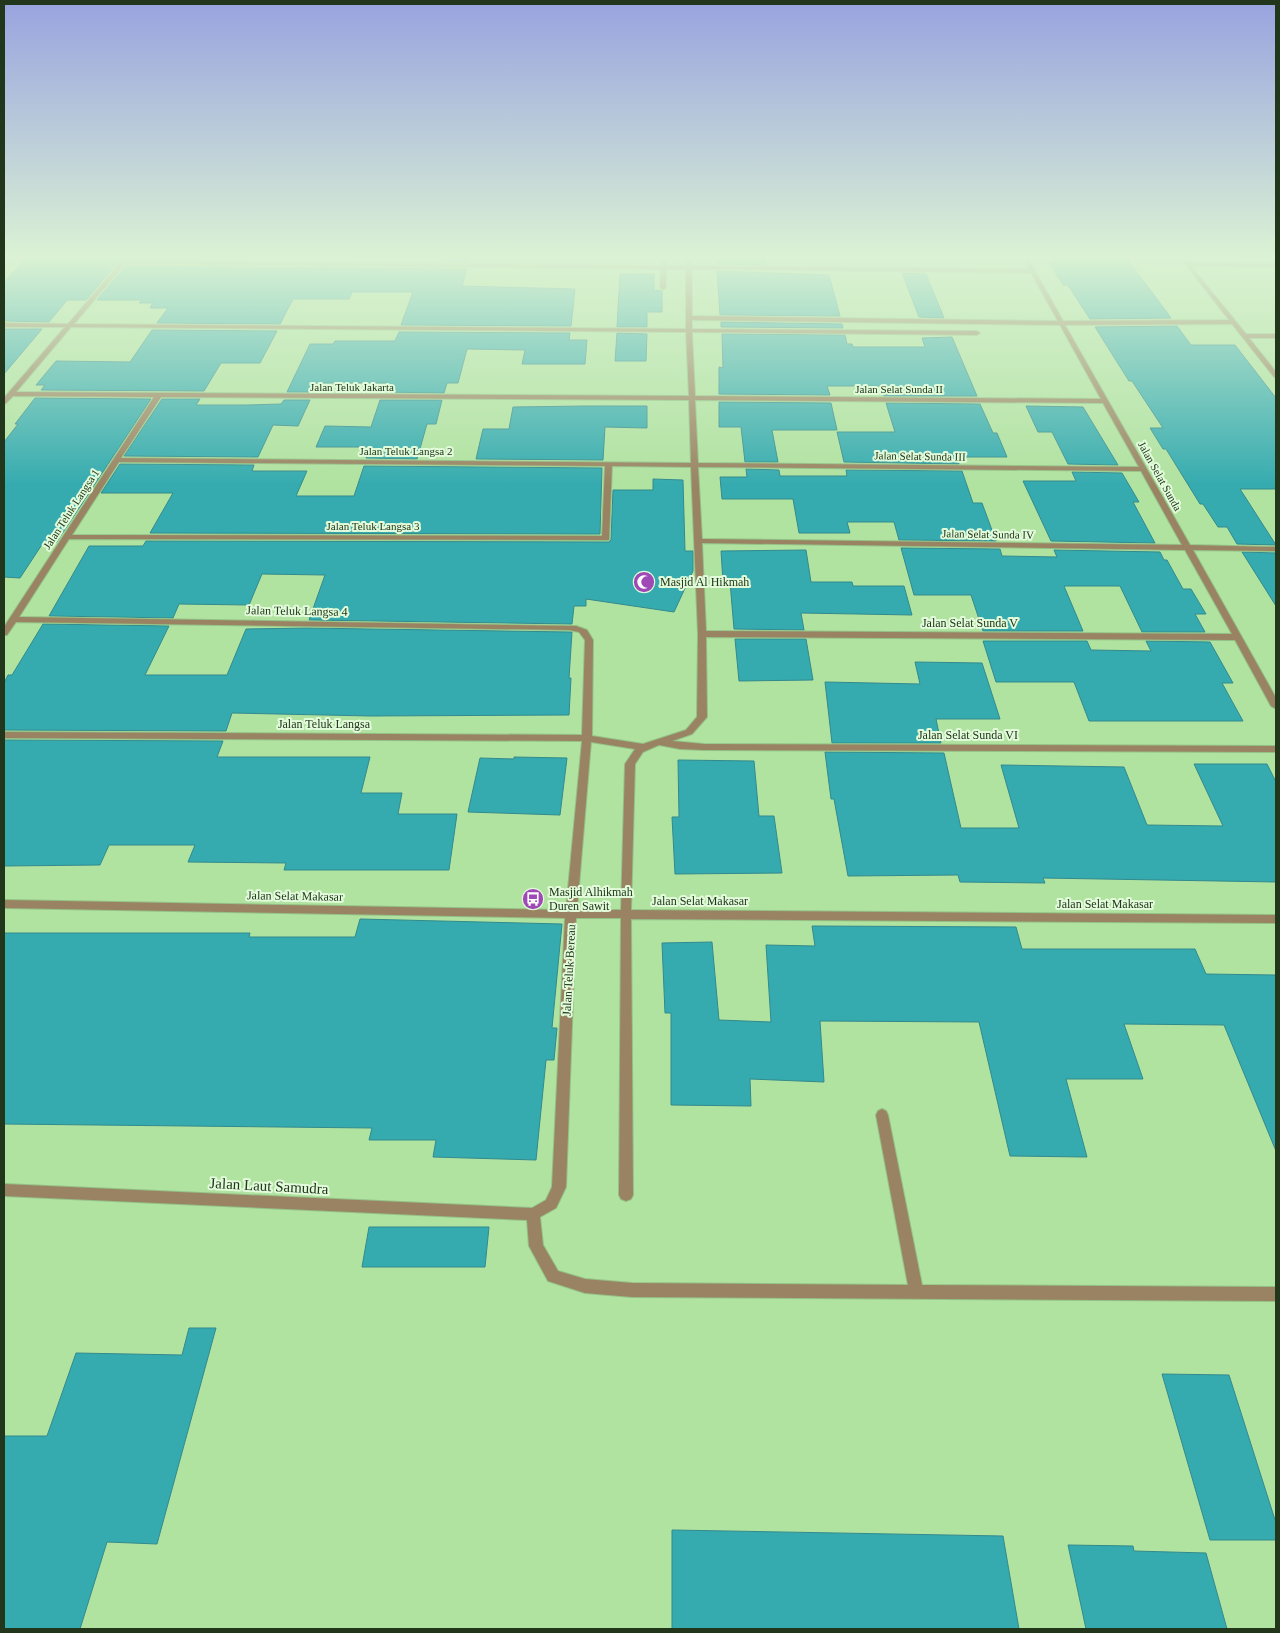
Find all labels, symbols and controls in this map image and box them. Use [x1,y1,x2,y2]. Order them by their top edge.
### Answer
street label: Jalan Teluk Jakarta [310,381,394,393]
street label: Jalan Selat Sunda II [855,383,943,395]
street label: Jalan Selat Sunda [1136,439,1184,513]
street label: Jalan Teluk Langsa 2 [360,445,452,457]
street label: Jalan Selat Sunda III [874,449,966,463]
street label: Jalan Teluk Langsa 1 [41,467,101,551]
street label: Jalan Teluk Langsa 3 [327,520,420,532]
street label: Jalan Selat Sunda IV [942,527,1034,541]
mosque icon: Masjid Al Hikmah [632,570,656,594]
place label: Masjid Al Hikmah [660,575,749,589]
street label: Jalan Teluk Langsa 4 [246,603,348,619]
street label: Jalan Selat Sunda V [922,616,1018,630]
street label: Jalan Teluk Langsa [278,717,371,731]
street label: Jalan Selat Sunda VI [918,728,1018,742]
place label: Masjid Alhikmah Duren Sawit [549,885,633,913]
bus stop icon: Masjid Alhikmah Duren Sawit [521,887,545,911]
street label: Jalan Selat Makasar [247,888,343,904]
street label: Jalan Selat Makasar [652,894,748,908]
street label: Jalan Selat Makasar [1057,897,1153,911]
street label: Jalan Teluk Bereau [560,924,578,1016]
street label: Jalan Laut Samudra [209,1175,329,1197]

